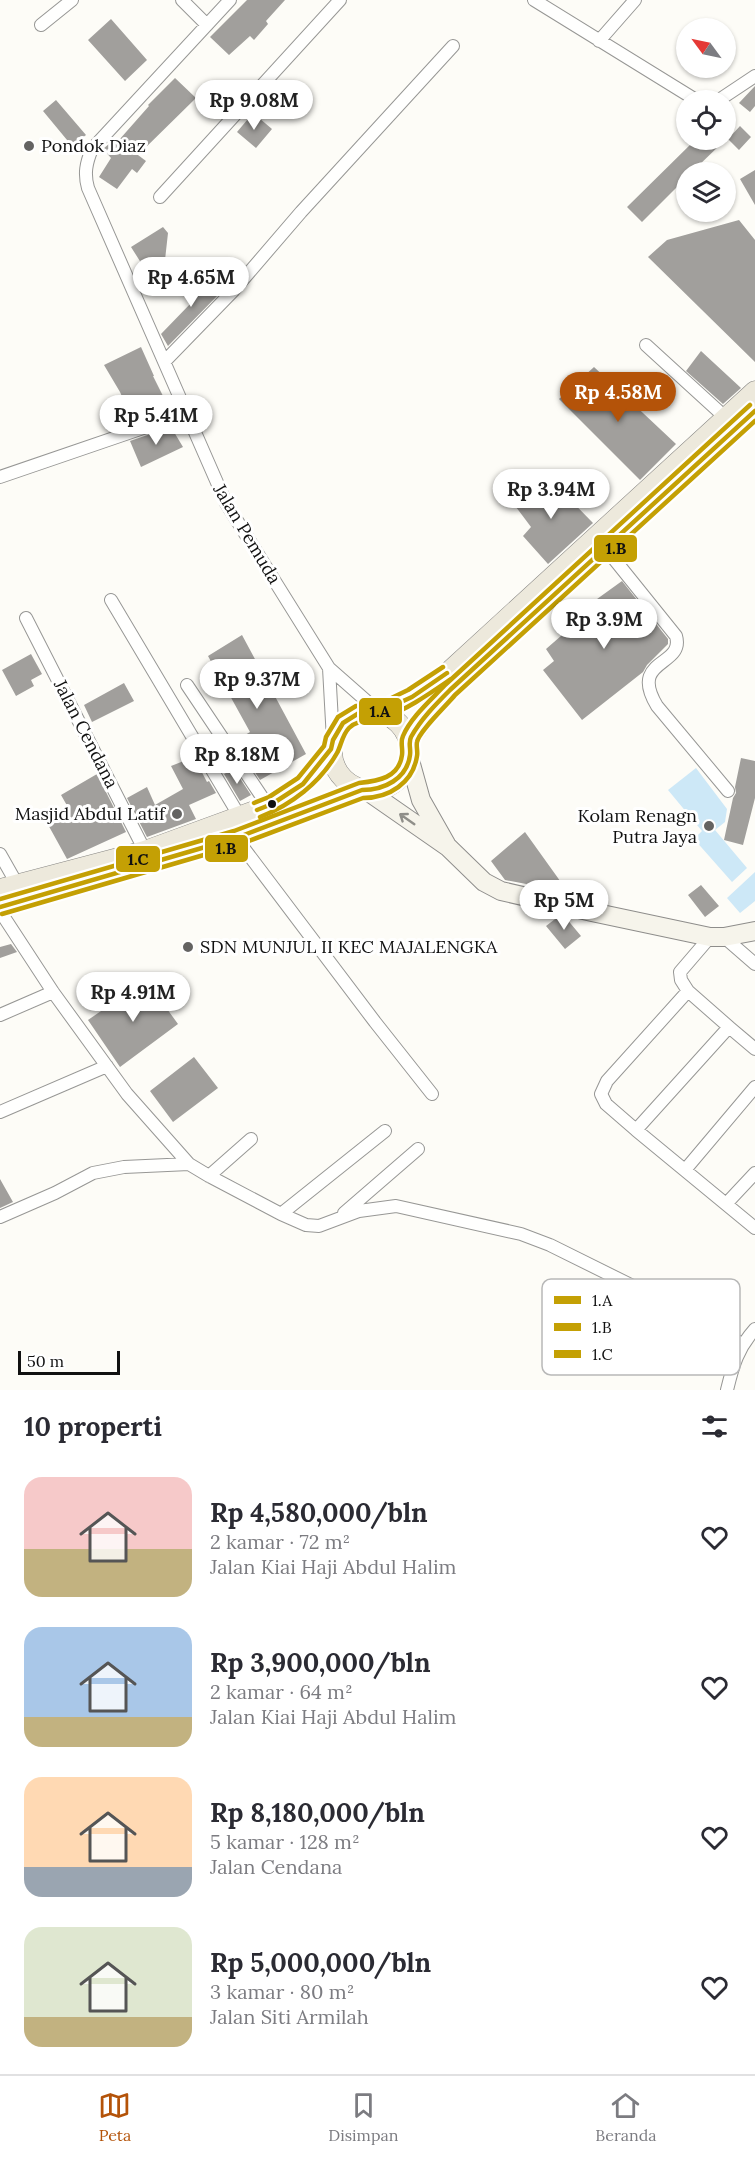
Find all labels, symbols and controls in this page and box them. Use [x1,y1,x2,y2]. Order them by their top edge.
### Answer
north arrow [676,18,736,78]
map controls [676,18,736,222]
pin: Rp 9.08M [192,80,316,131]
text: Rp 9.08M [209,87,299,112]
button: locate [676,90,736,150]
place label: Pondok Diaz [41,134,146,157]
marker: Pondok Diaz [22,139,36,153]
button: layers [676,162,736,222]
pin: Rp 4.65M [129,257,253,308]
text: Rp 4.65M [147,264,235,289]
pin: Rp 4.58M [556,372,680,423]
text: Rp 4.58M [574,379,662,404]
pin: Rp 5.41M [94,395,218,446]
text: Rp 5.41M [114,402,198,427]
pin: Rp 3.94M [489,469,613,520]
text: Rp 3.94M [507,476,595,501]
street label: Jalan Pemuda [208,479,286,588]
line badge: 1.B [593,534,638,563]
text: 1.B [606,538,627,558]
pin: Rp 3.9M [549,599,659,650]
text: Rp 3.9M [565,606,643,631]
pin: Rp 9.37M [195,659,319,710]
text: Rp 9.37M [214,666,300,691]
street label: Jalan Cendana [49,675,124,792]
line badge: 1.A [358,697,403,726]
text: 1.A [370,701,391,721]
pin: Rp 8.18M [175,734,299,785]
text: Rp 8.18M [194,741,280,766]
unlabelled marker [266,798,278,810]
place label: Masjid Abdul Latif [15,802,167,825]
place label: Kolam Renagn Putra Jaya [577,804,697,848]
marker: Masjid Abdul Latif [170,807,184,821]
one-way arrow [399,813,415,825]
marker: Kolam Renagn Putra Jaya [702,819,716,833]
line badge: 1.B [204,834,249,863]
text: 1.B [216,838,237,858]
line badge: 1.C [115,845,161,873]
text: 1.C [128,849,148,869]
pin: Rp 5M [522,880,606,931]
text: Rp 5M [533,887,595,912]
place label: SDN MUNJUL II KEC MAJALENGKA [200,935,498,958]
marker: SDN MUNJUL II KEC MAJALENGKA [181,940,195,954]
pin: Rp 4.91M [71,972,195,1023]
text: Rp 4.91M [90,979,176,1004]
legend [542,1279,740,1375]
text: 1.A [592,1290,613,1310]
text: 1.B [592,1317,612,1337]
text: 1.C [592,1344,613,1364]
scale bar [18,1348,120,1376]
text: 50 m [27,1351,64,1371]
text: 10 properti [24,1410,162,1443]
icon: filters [698,1410,731,1443]
text: Rp 4,580,000/bln [210,1496,428,1529]
icon: home [72,1501,144,1573]
icon: heart [698,1521,731,1554]
text: 2 kamar · 72 m² [210,1529,350,1554]
text: Jalan Kiai Haji Abdul Halim [210,1554,456,1579]
text: Rp 3,900,000/bln [210,1646,431,1679]
icon: home [72,1651,144,1723]
icon: heart [698,1671,731,1704]
text: 2 kamar · 64 m² [210,1679,353,1704]
text: Jalan Kiai Haji Abdul Halim [210,1704,456,1729]
text: Rp 8,180,000/bln [210,1796,425,1829]
icon: home [72,1801,144,1873]
icon: heart [698,1821,731,1854]
text: 5 kamar · 128 m² [210,1829,360,1854]
text: Jalan Cendana [210,1854,342,1879]
text: Rp 5,000,000/bln [210,1946,431,1979]
icon: home [72,1951,144,2023]
icon: heart [698,1971,731,2004]
text: 3 kamar · 80 m² [210,1979,354,2004]
text: Jalan Siti Armilah [210,2004,369,2029]
tab: Peta [98,2089,131,2145]
tab: Disimpan [328,2089,398,2145]
tab: Beranda [595,2089,657,2145]

